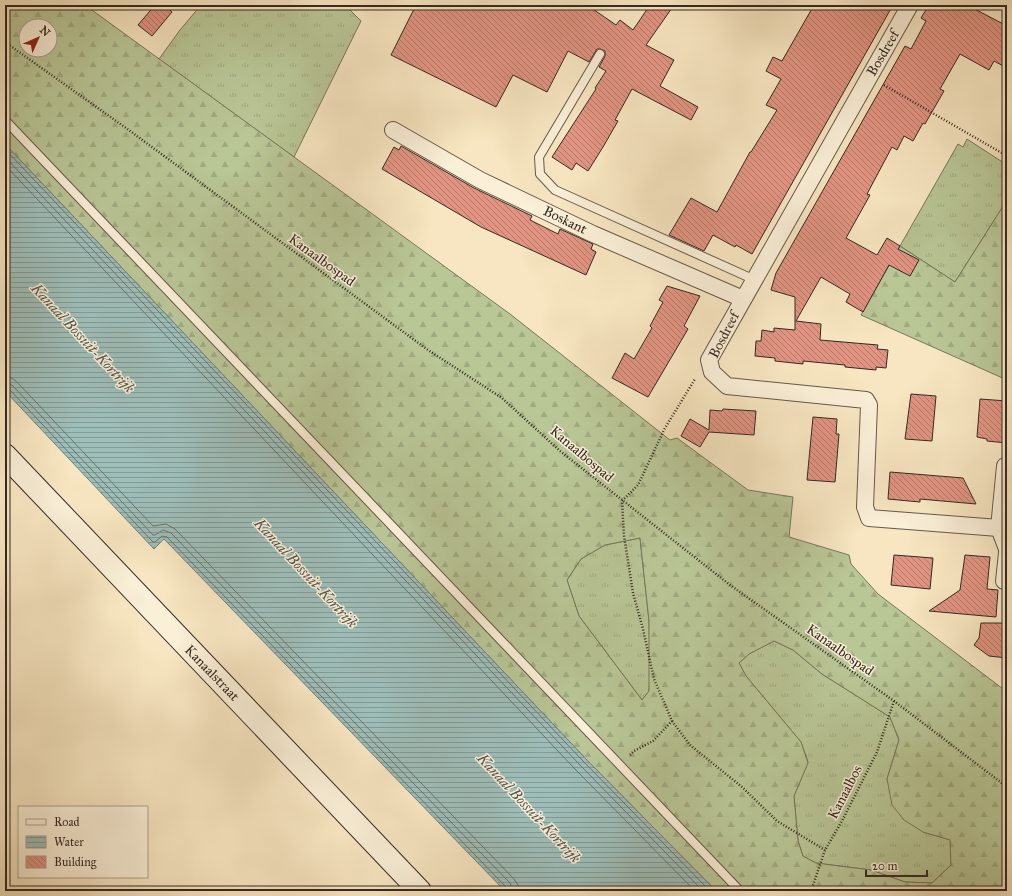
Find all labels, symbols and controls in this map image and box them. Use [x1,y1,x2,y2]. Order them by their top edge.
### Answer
north arrow [18,18,58,58]
text: N [37,23,53,40]
street label: Bosdreef [863,25,904,79]
street label: Boskant [540,202,590,238]
street label: Kanaalbospad [285,230,359,290]
water label: Kanaal Bossuit-Kortrijk [27,279,139,397]
street label: Bosdreef [705,307,744,361]
street label: Kanaalbospad [547,422,617,486]
water label: Kanaal Bossuit-Kortrijk [250,514,362,632]
street label: Kanaalbospad [803,621,877,679]
street label: Kanaalstraat [181,642,243,705]
water label: Kanaal Bossuit-Kortrijk [473,749,585,867]
street label: Kanaalbos [824,762,866,822]
legend [18,806,148,878]
text: Road [54,815,80,829]
text: Water [54,835,84,849]
scale bar [866,852,927,878]
text: Building [54,855,97,870]
text: 20 m [872,859,898,873]

